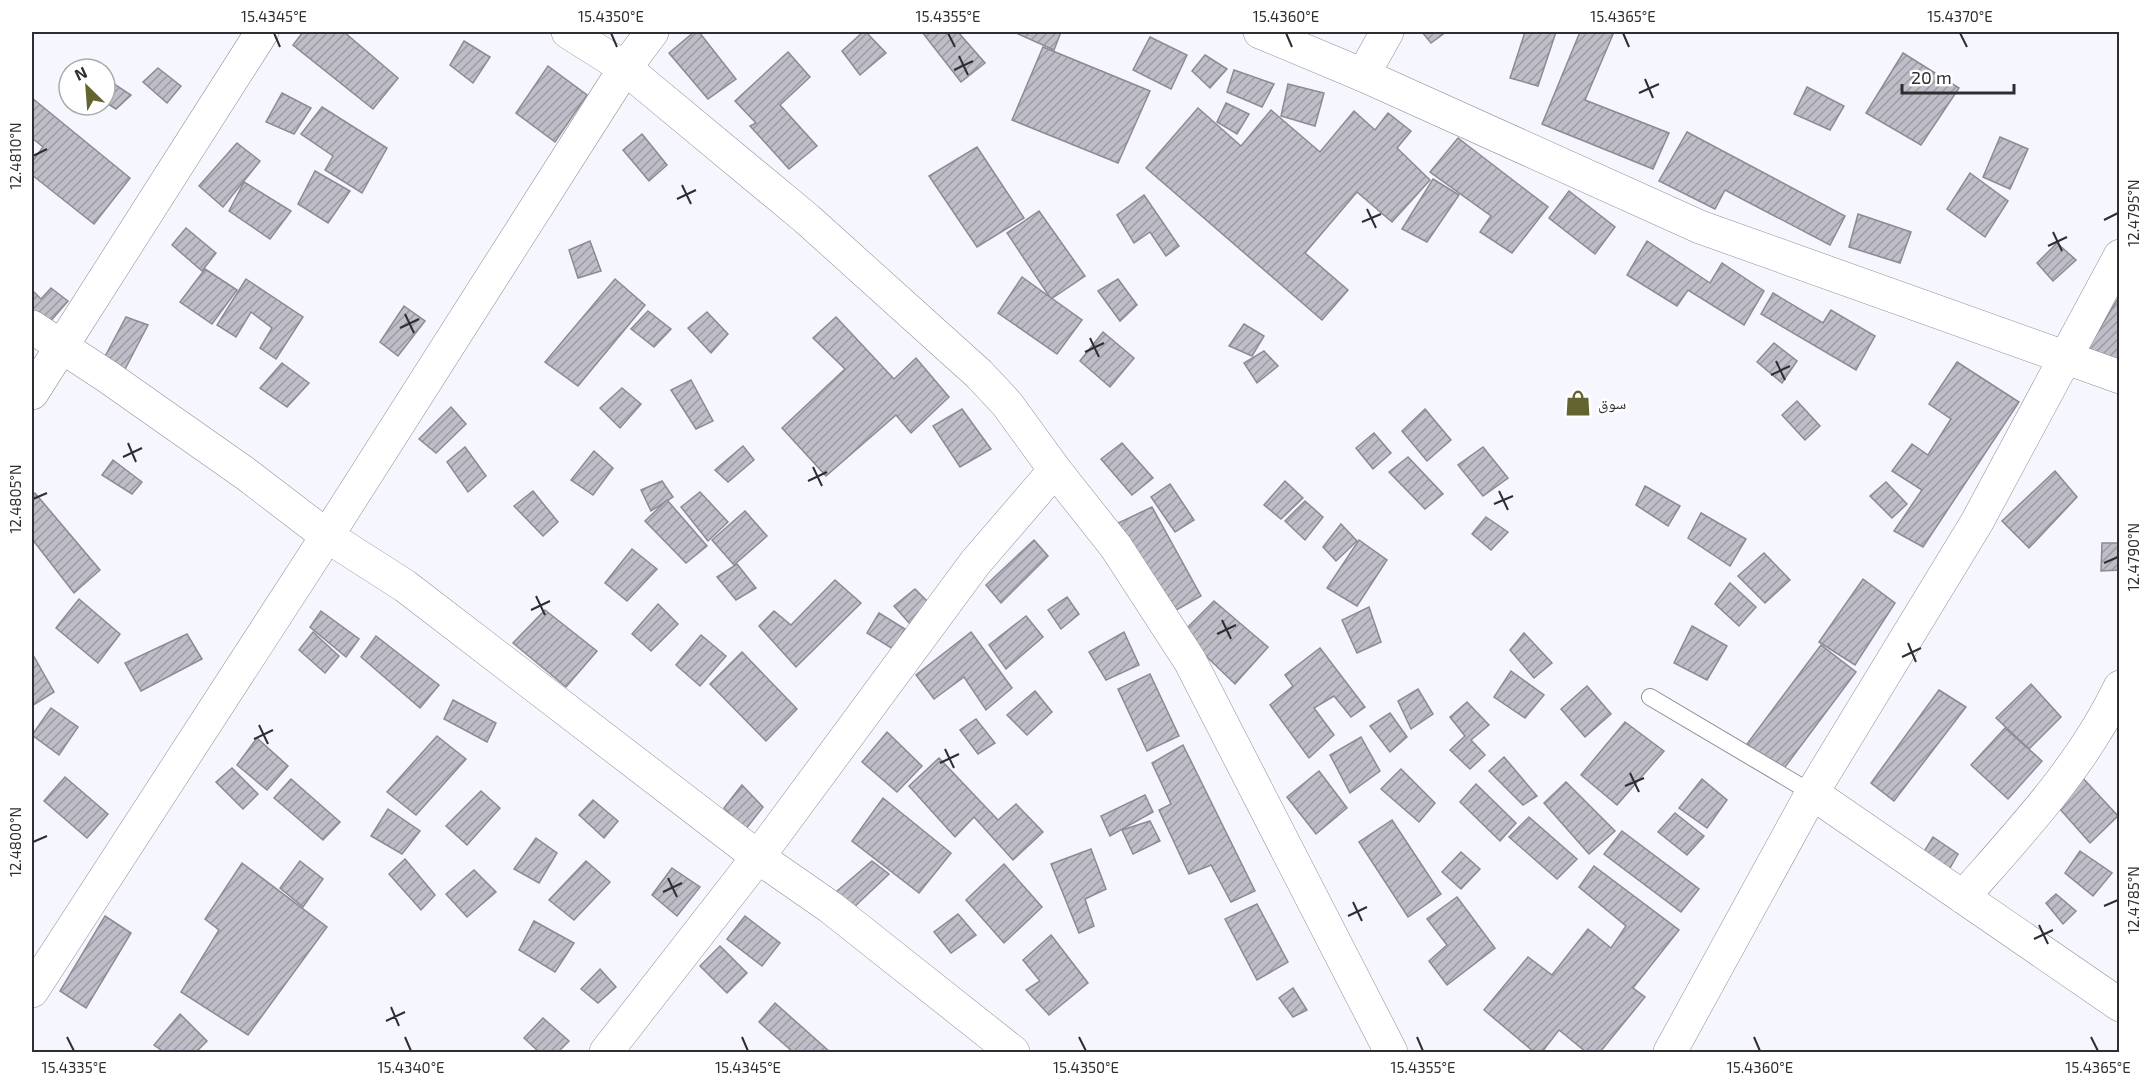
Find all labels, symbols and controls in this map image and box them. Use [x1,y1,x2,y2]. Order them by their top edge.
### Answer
text: 15.4345°E [241,7,307,25]
text: 15.4350°E [578,7,644,25]
text: 15.4355°E [916,7,980,25]
text: 15.4360°E [1253,7,1319,25]
text: 15.4365°E [1590,7,1656,25]
text: 15.4370°E [1927,7,1993,25]
north arrow [57,57,117,117]
scale bar [1902,57,2014,95]
text: N [71,62,90,84]
text: 20 m [1911,66,1952,88]
text: 12.4810°N [6,122,24,190]
text: 12.4795°N [2124,179,2142,247]
shop icon: سوق [1563,388,1593,418]
place label: سوق [1598,393,1626,414]
text: 12.4805°N [6,464,24,534]
text: 12.4790°N [2124,523,2142,591]
text: 12.4800°N [6,807,24,877]
text: 12.4785°N [2124,866,2142,934]
text: 15.4335°E [41,1058,107,1076]
text: 15.4340°E [378,1058,445,1076]
text: 15.4345°E [715,1058,781,1076]
text: 15.4350°E [1053,1058,1119,1076]
text: 15.4355°E [1391,1058,1455,1076]
text: 15.4360°E [1727,1058,1793,1076]
text: 15.4365°E [2065,1058,2131,1076]

